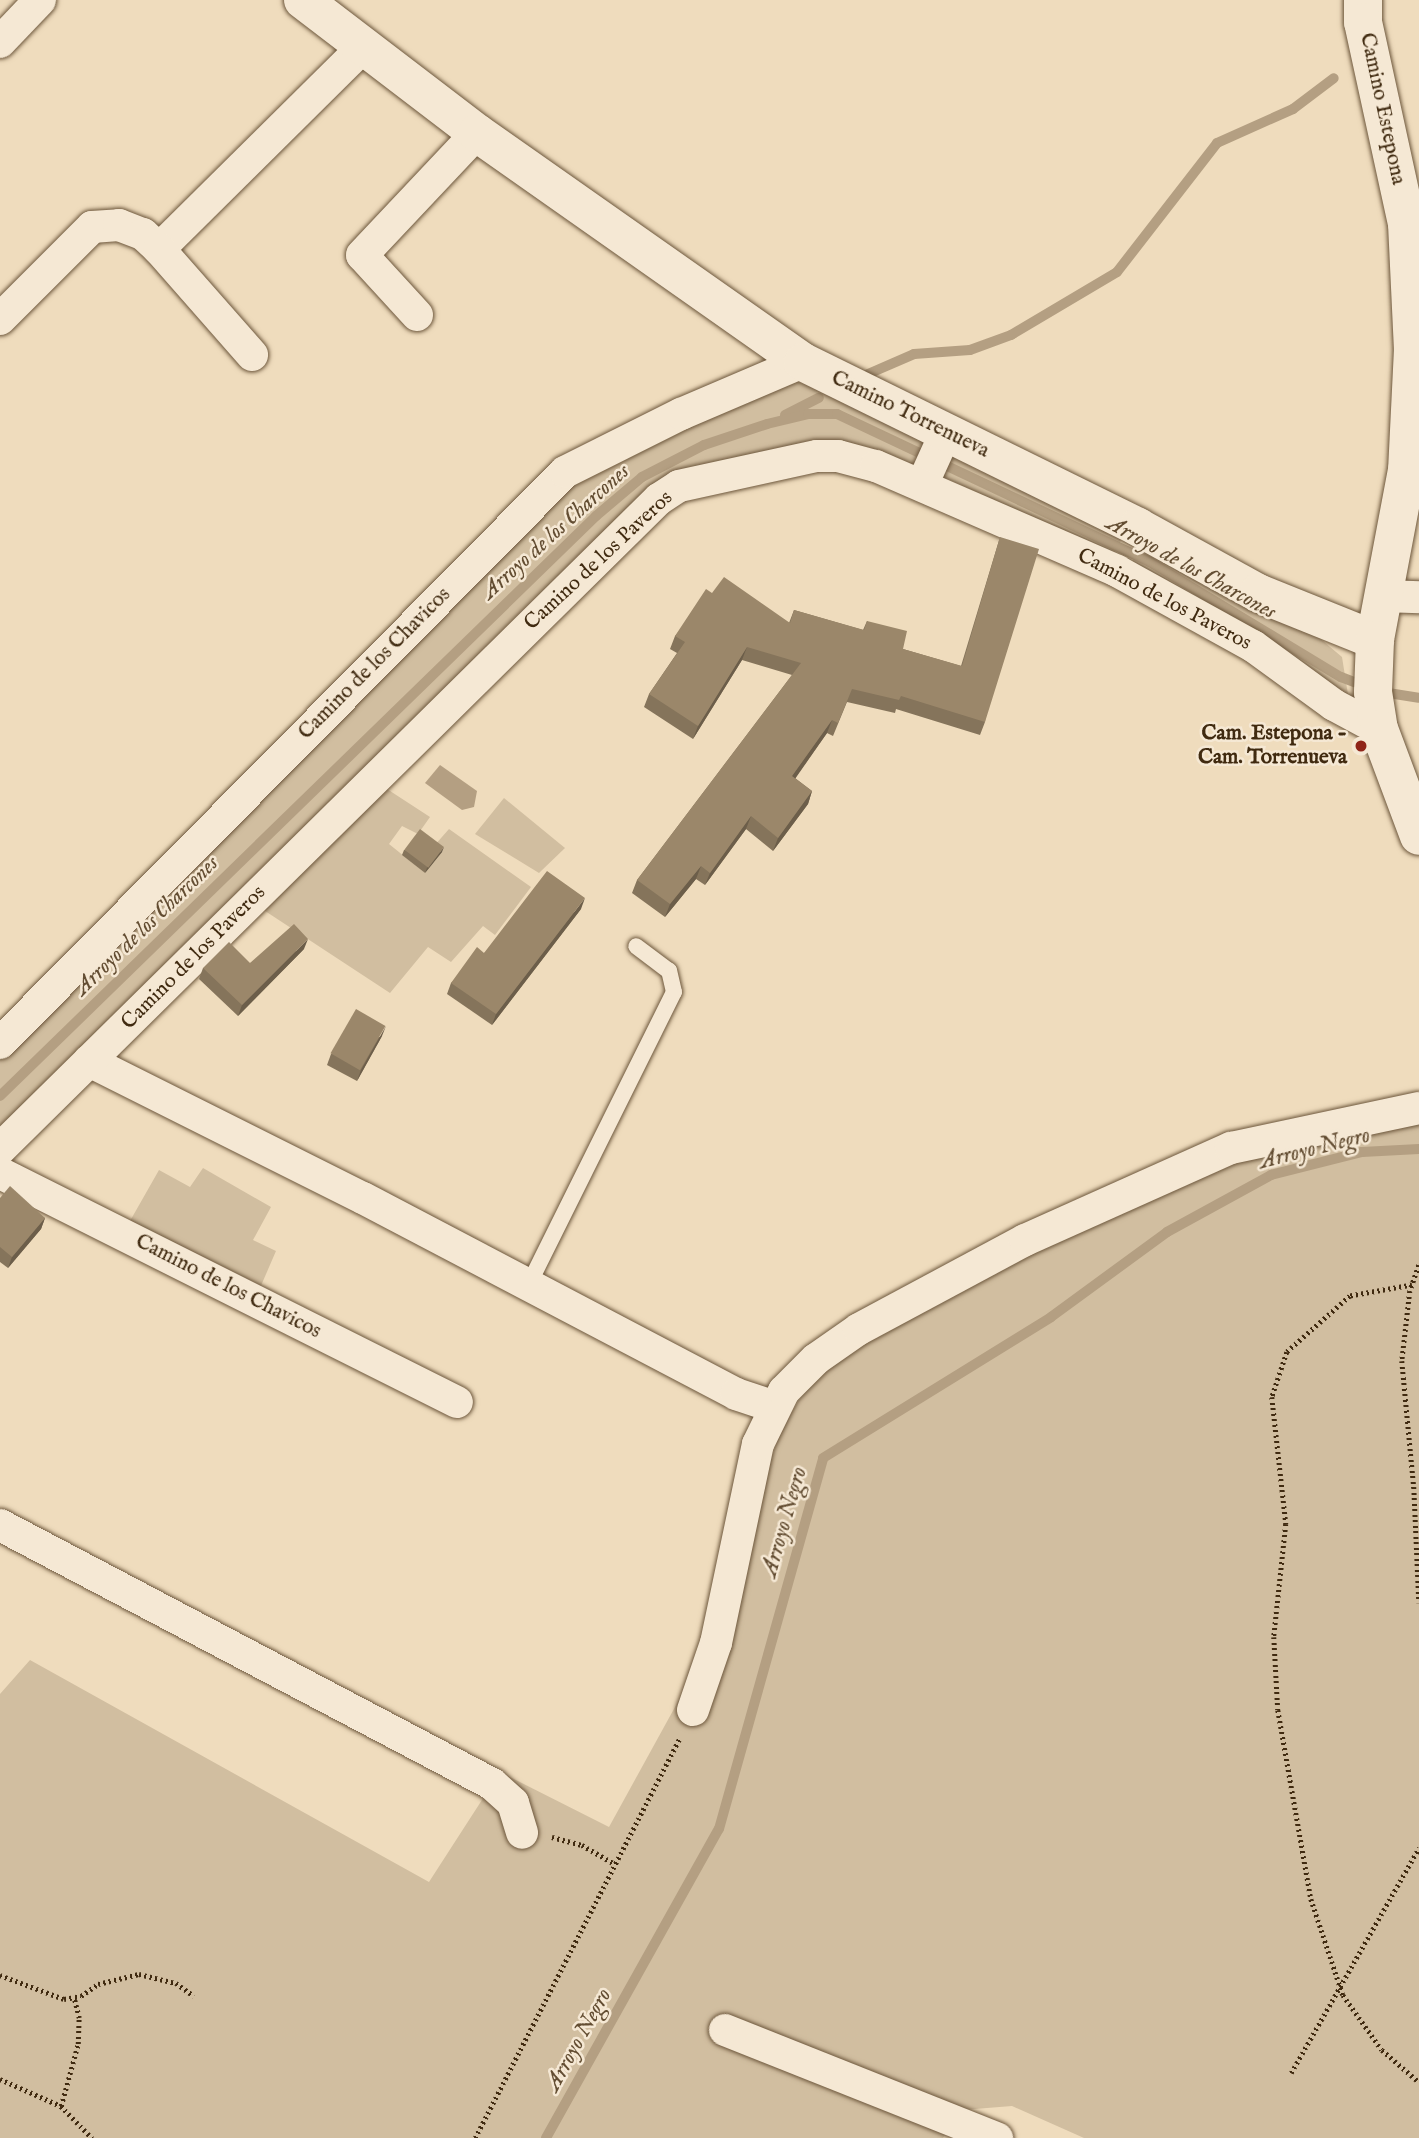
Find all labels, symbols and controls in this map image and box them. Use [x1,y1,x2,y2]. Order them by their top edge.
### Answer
street label: Camino Estepona [1354,31,1410,187]
street label: Camino Torrenueva [827,366,993,464]
water label: Arroyo de los Charcones [476,458,636,606]
street label: Camino de los Paveros [520,486,678,636]
water label: Arroyo de los Charcones [1101,510,1281,626]
street label: Camino de los Paveros [1073,543,1255,657]
street label: Camino de los Chavicos [294,583,456,745]
place label: Cam. Estepona - Cam. Torrenueva [1198,721,1347,771]
marker: Cam. Estepona - Cam. Torrenueva [1353,738,1369,754]
water label: Arroyo de los Charcones [69,850,225,1002]
street label: Camino de los Paveros [117,881,271,1035]
water label: Arroyo Negro [1257,1122,1373,1176]
street label: Camino de los Chavicos [131,1229,325,1345]
water label: Arroyo Negro [756,1464,814,1580]
water label: Arroyo Negro [540,1984,618,2096]

